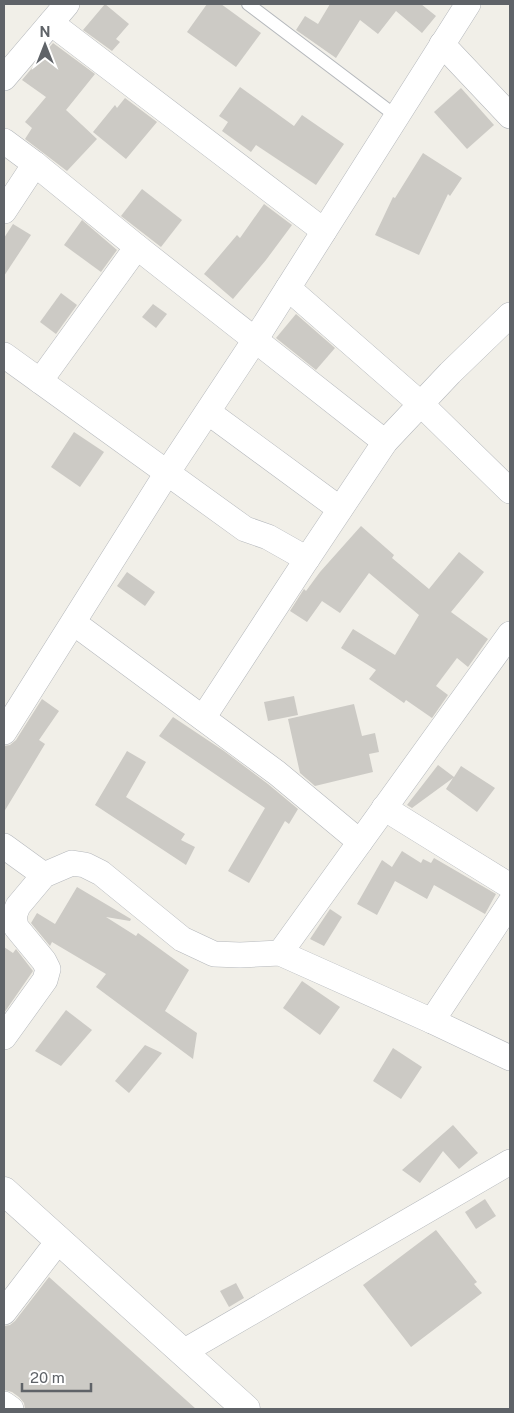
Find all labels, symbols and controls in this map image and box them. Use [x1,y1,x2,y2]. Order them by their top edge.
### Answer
north arrow [20,20,70,70]
text: N [40,24,50,40]
scale bar [22,1360,91,1392]
text: 20 m [30,1369,65,1386]

